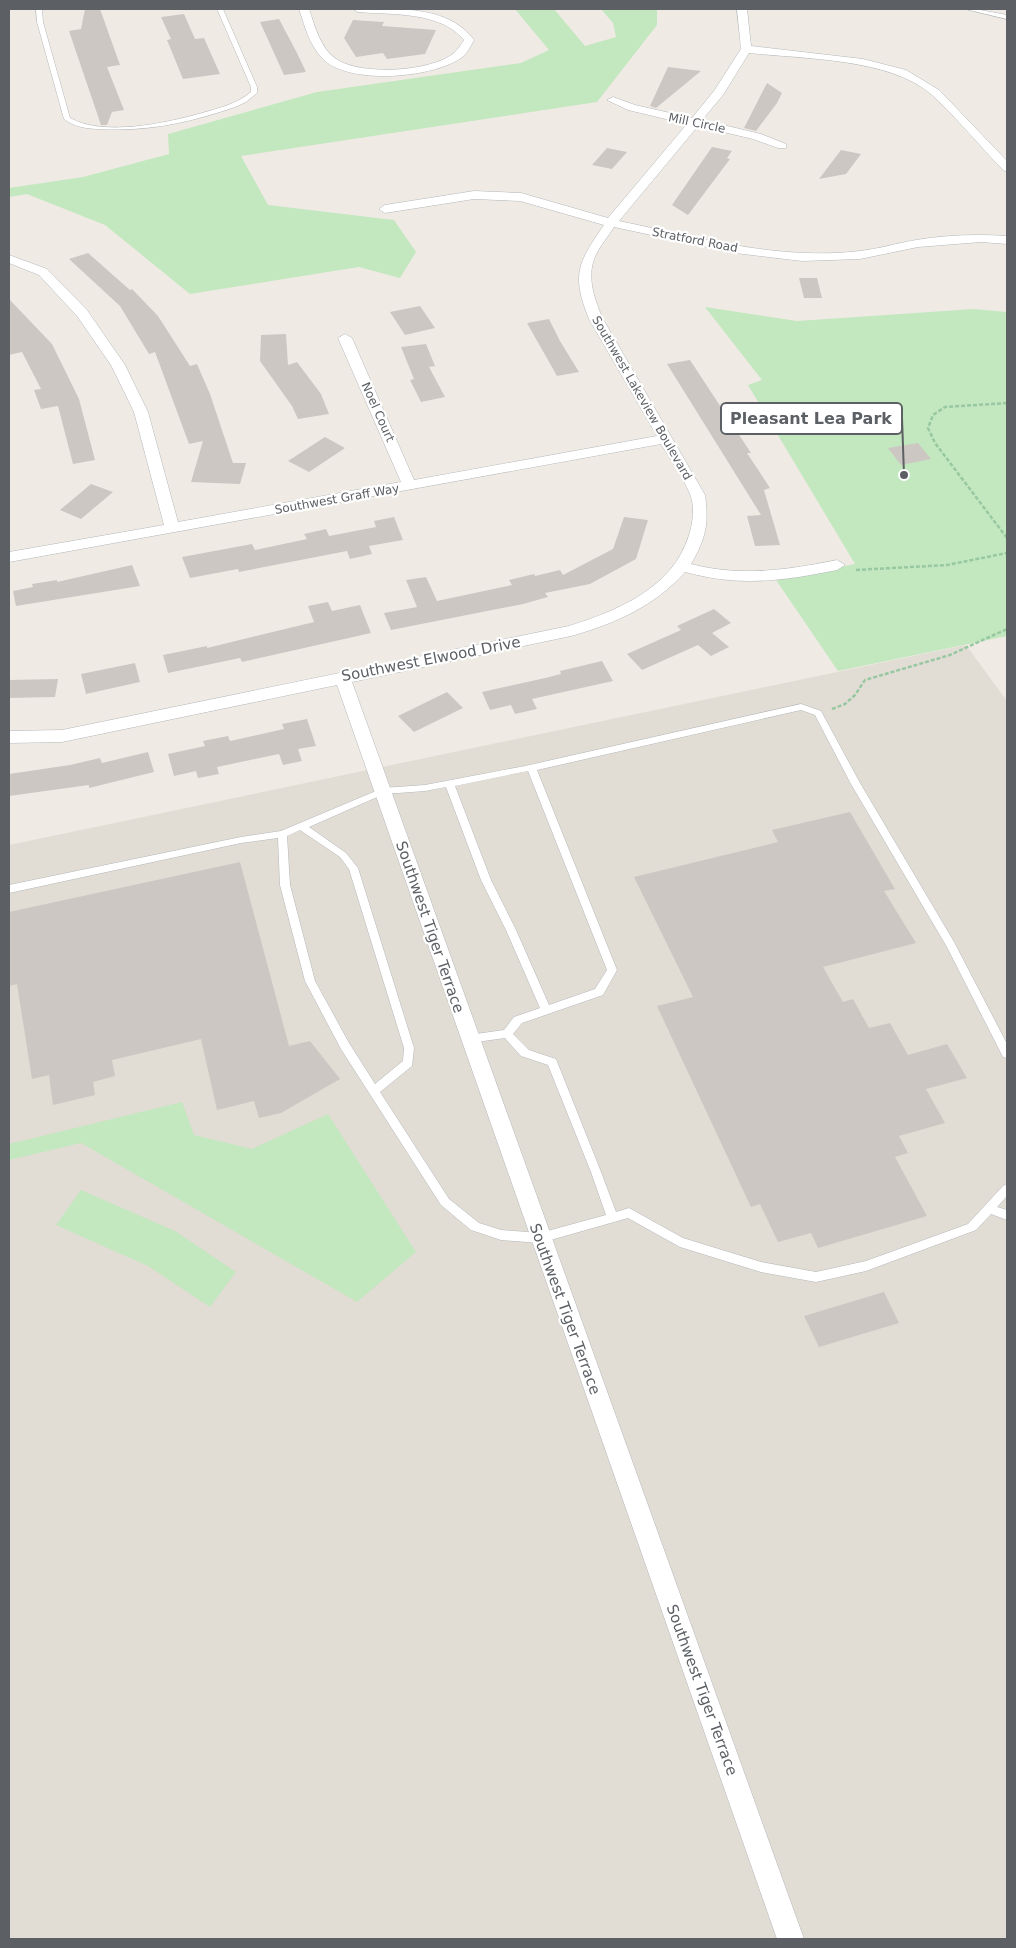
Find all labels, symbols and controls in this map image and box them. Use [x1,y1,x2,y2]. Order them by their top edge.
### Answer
street label: Mill Circle [667,110,727,136]
street label: Stratford Road [651,225,739,255]
street label: Southwest Lakeview Boulevard [589,314,695,482]
street label: Noel Court [359,380,397,444]
callout: Pleasant Lea Park [721,403,902,434]
text: Pleasant Lea Park [730,409,892,428]
street label: Southwest Graff Way [274,481,400,517]
street label: Southwest Elwood Drive [340,633,522,685]
street label: Southwest Tiger Terrace [392,839,468,1015]
street label: Southwest Tiger Terrace [526,1221,604,1397]
street label: Southwest Tiger Terrace [663,1602,741,1778]

